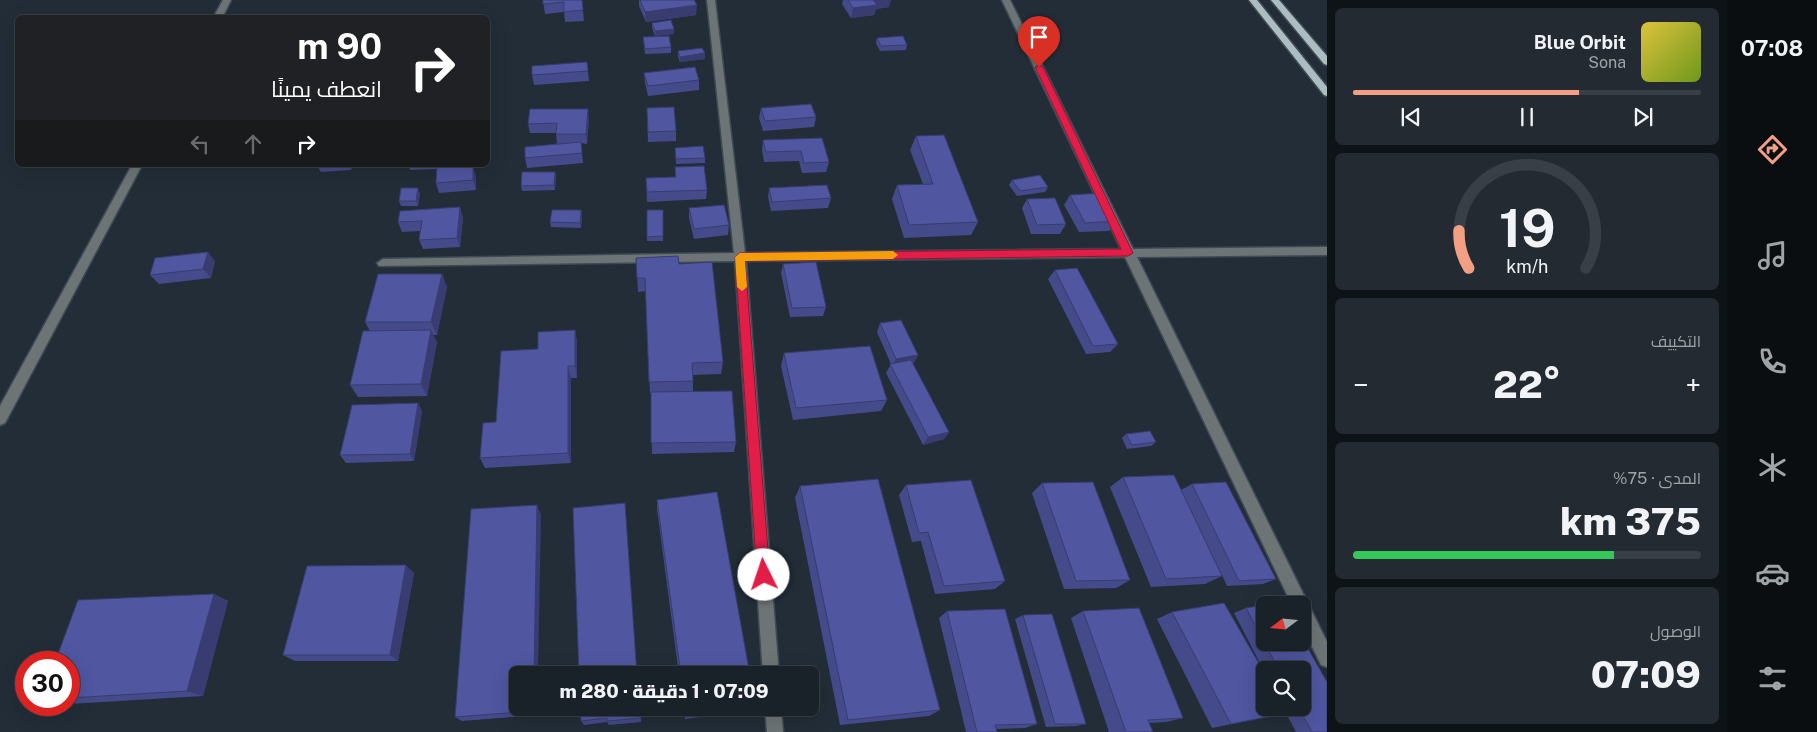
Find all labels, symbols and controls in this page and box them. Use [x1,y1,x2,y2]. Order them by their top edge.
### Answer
pin [1018,16,1060,67]
icon: arrive [1025,23,1053,51]
text: 90 m [297,26,382,67]
text: Blue Orbit [1534,31,1626,53]
icon: right [400,35,465,100]
text: 07:08 [1741,35,1803,61]
text: Sona [1588,53,1626,72]
text: انعطف يمينًا [271,76,382,102]
icon: previous [1397,103,1425,131]
icon: pause [1513,103,1541,131]
icon: next [1629,103,1657,131]
icon: left [186,130,214,158]
icon: ahead [239,130,267,158]
icon: right [292,130,320,158]
icon: directions [1755,132,1790,167]
text: 19 [1499,198,1555,259]
icon: music [1755,238,1790,273]
text: km/h [1506,256,1548,277]
text: التكييف [1651,332,1701,351]
icon: phone [1755,344,1790,379]
text: 22° [1493,362,1561,407]
text: − [1353,368,1369,401]
text: + [1685,368,1701,401]
icon: climate [1755,450,1790,485]
text: المدى · 75% [1613,469,1701,488]
text: 375 km [1560,499,1701,544]
position arrow [737,548,789,600]
icon: car [1755,556,1790,591]
north arrow [1256,596,1311,651]
map controls [1256,596,1311,716]
text: الوصول [1650,622,1701,641]
speed limit sign: 30 [15,651,80,716]
text: 07:09 [1591,652,1701,697]
button: search [1256,661,1311,716]
icon: filters [1755,661,1790,696]
text: 07:09 · 1 دقيقة · 280 m [559,680,769,702]

